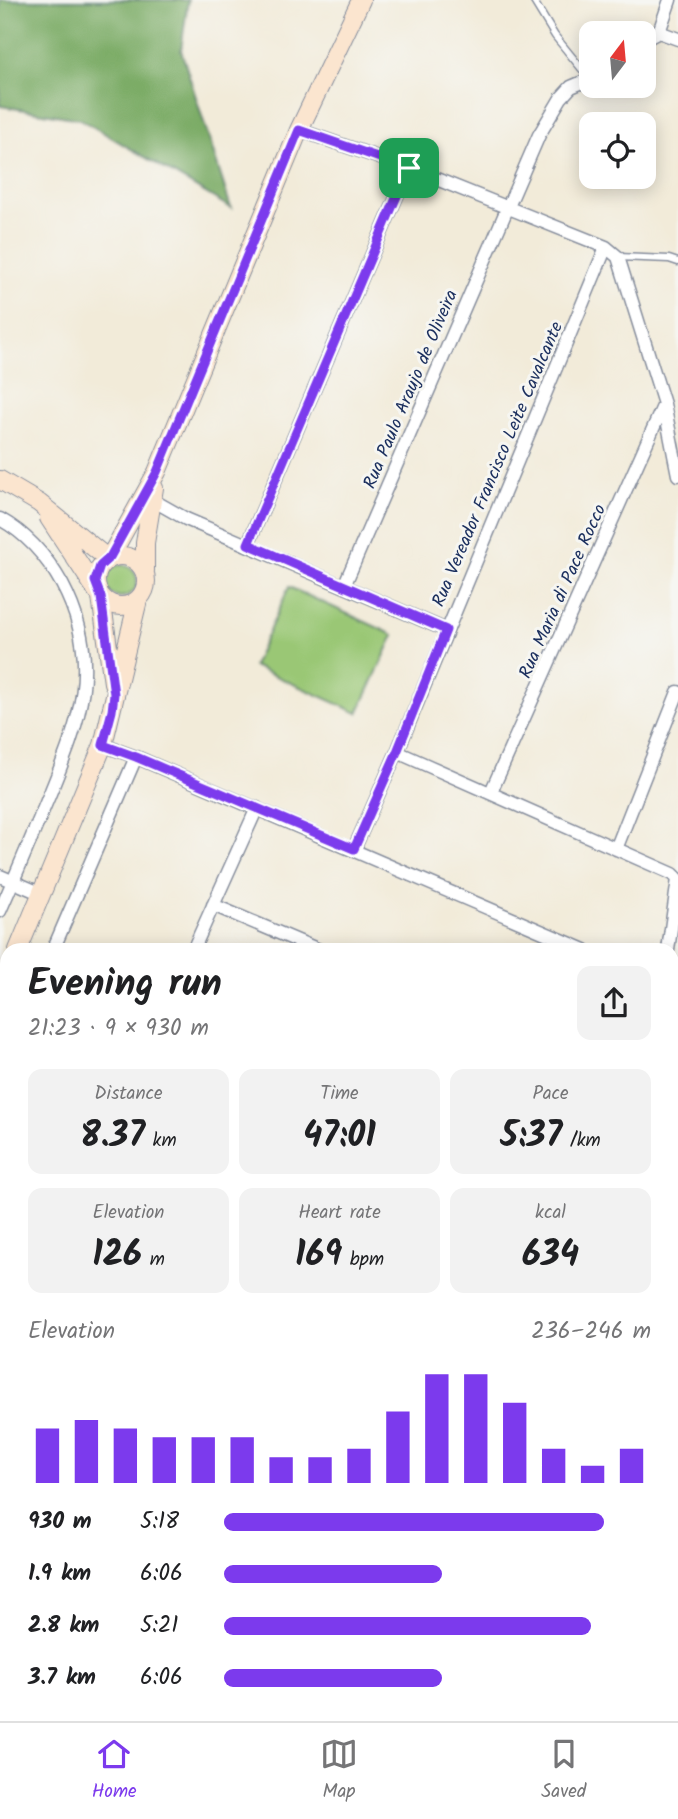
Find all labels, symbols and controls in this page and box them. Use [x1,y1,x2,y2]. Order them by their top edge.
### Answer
north arrow [579,21,656,98]
map controls [579,21,656,189]
button: locate [579,112,656,189]
pin [379,138,439,198]
icon: arrive [390,149,428,187]
street label: Rua Paulo Araujo de Oliveira [356,285,467,494]
street label: Rua Vereador Francisco Leite Cavalcante [425,317,572,612]
street label: Rua Maria di Pace Rocco [512,500,615,683]
text: Evening run [28,955,222,1015]
button: share [577,966,651,1040]
text: 21:23 · 9 × 930 m [28,1011,209,1047]
text: Distance [94,1079,163,1109]
text: Time [320,1079,359,1109]
text: Pace [532,1079,569,1109]
text: 8.37 [80,1109,145,1165]
text: 47:01 [303,1109,376,1165]
text: 5:37 [500,1109,562,1165]
text: km [145,1126,177,1156]
text: /km [562,1126,601,1156]
text: Elevation [93,1198,164,1228]
text: Heart rate [298,1198,381,1228]
text: kcal [535,1198,566,1228]
text: 126 [92,1228,142,1284]
text: 169 [295,1228,342,1284]
text: 634 [522,1228,579,1284]
text: m [142,1245,165,1275]
text: bpm [342,1245,384,1275]
text: Elevation [28,1314,115,1350]
text: 236–246 m [531,1314,651,1350]
text: 930 m [28,1504,92,1540]
text: 5:18 [140,1504,179,1540]
text: 1.9 km [28,1556,91,1592]
text: 6:06 [140,1556,183,1592]
text: 2.8 km [28,1608,99,1644]
text: 5:21 [140,1608,179,1644]
text: 3.7 km [28,1660,96,1696]
text: 6:06 [140,1660,183,1696]
tab: Home [92,1735,137,1807]
tab: Map [320,1735,358,1807]
tab: Saved [541,1735,586,1807]

